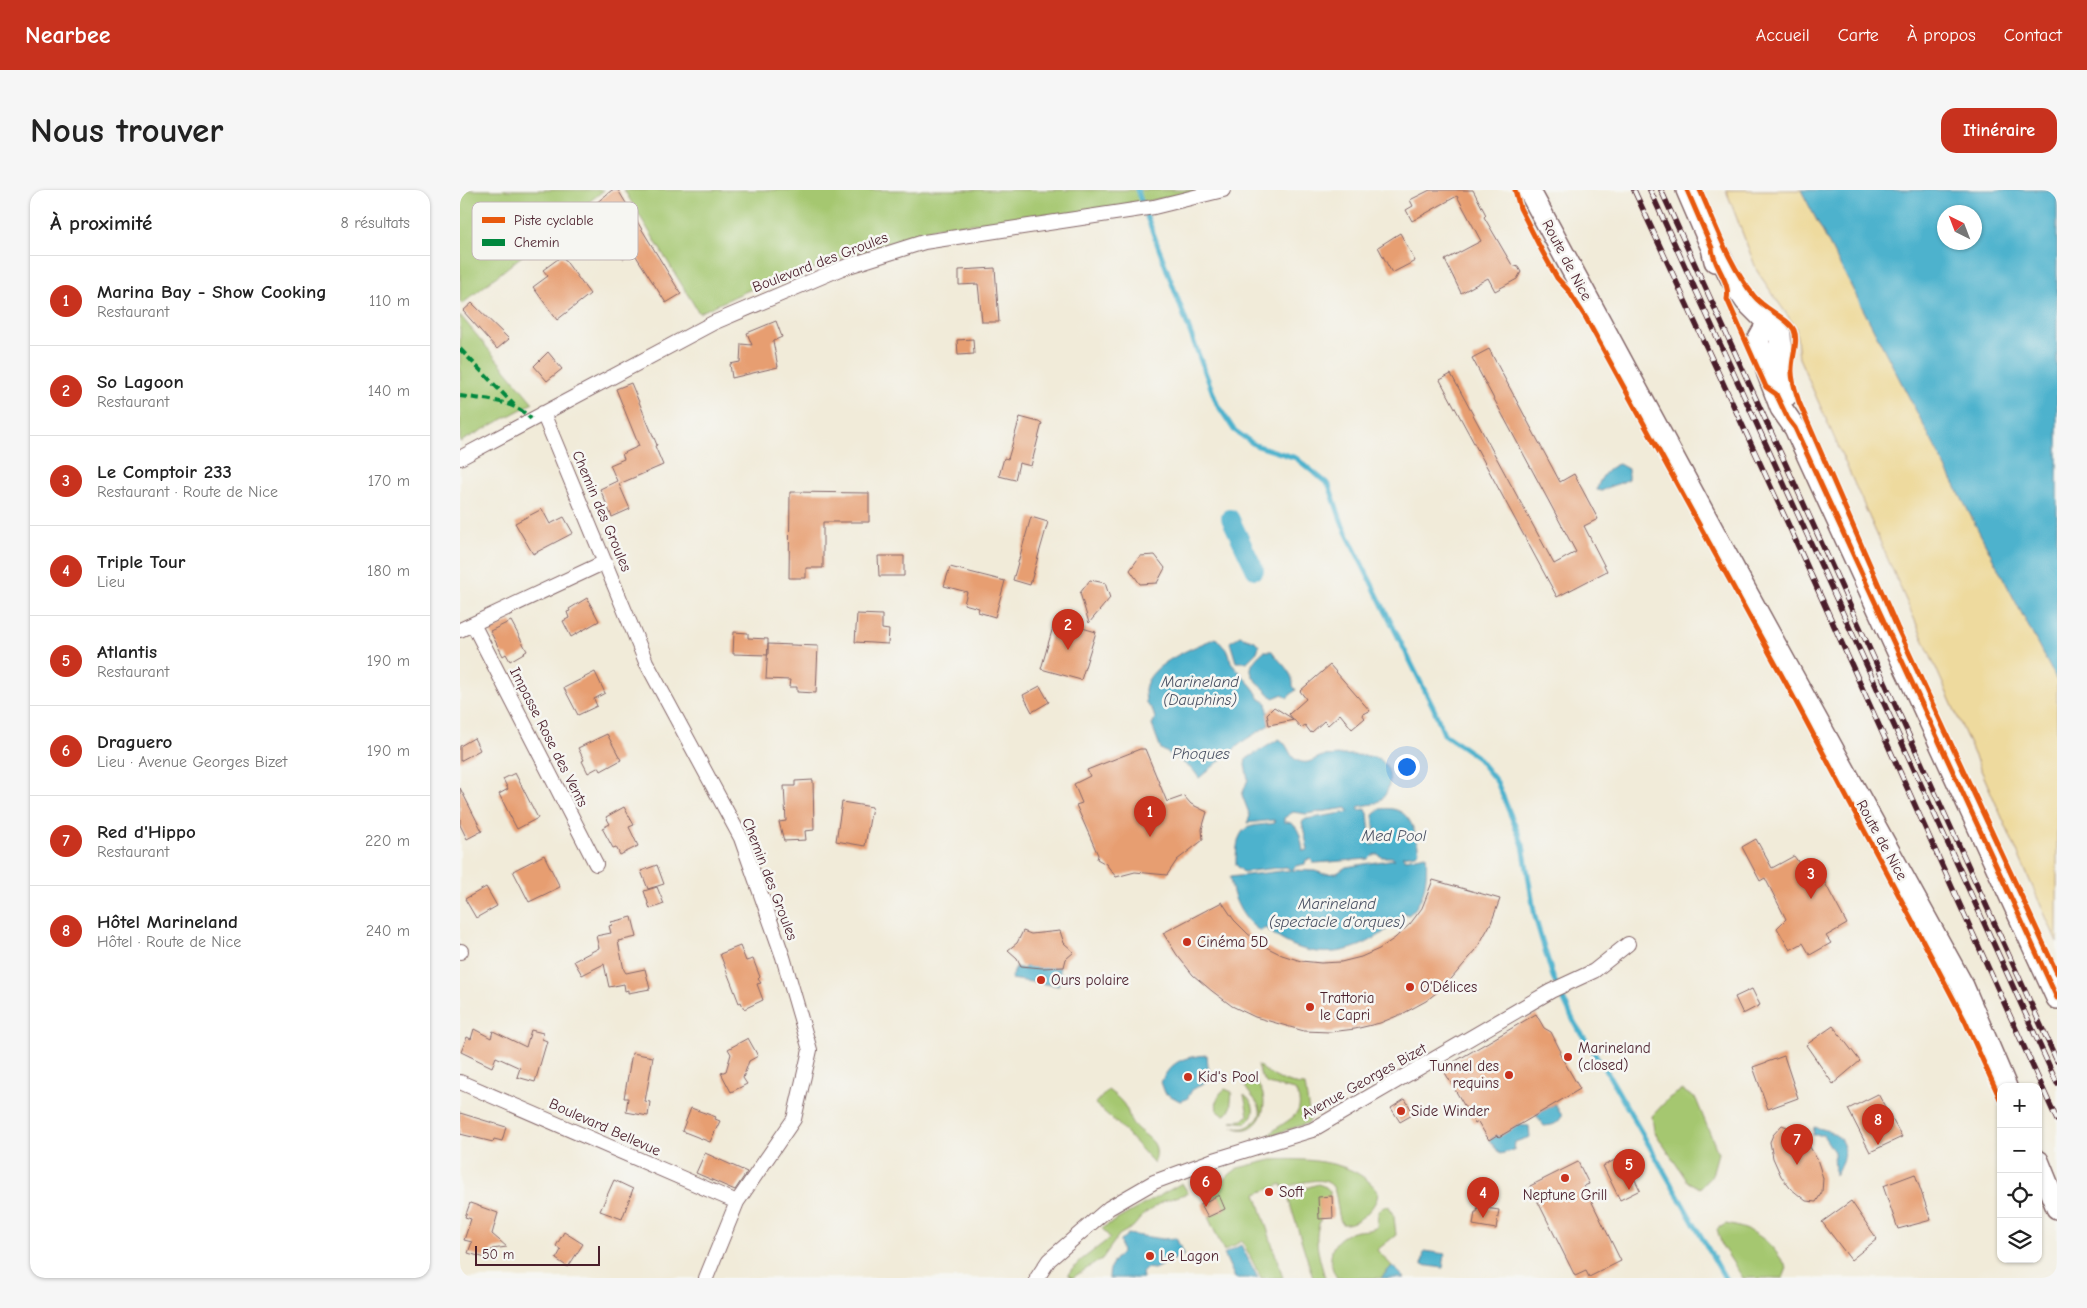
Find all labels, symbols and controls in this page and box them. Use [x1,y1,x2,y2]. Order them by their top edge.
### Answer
text: Nearbee [25,21,110,49]
text: Accueil [1756,25,1810,46]
text: Carte [1838,25,1879,46]
text: À propos [1907,25,1976,46]
text: Contact [2004,25,2062,46]
button: Itinéraire [1941,108,2057,153]
text: Nous trouver [30,110,223,151]
legend [472,202,638,260]
north arrow [1937,205,1982,250]
text: À proximité [50,211,152,235]
text: Piste cyclable [514,212,594,229]
text: 8 résultats [341,214,410,232]
street label: Route de Nice [1538,216,1596,304]
street label: Boulevard des Groules [750,228,890,296]
text: Chemin [514,234,560,251]
text: Marina Bay - Show Cooking [97,281,327,303]
text: 1 [63,292,69,310]
text: 110 m [369,292,410,310]
text: Restaurant [97,303,169,321]
text: So Lagoon [97,371,184,393]
text: 2 [62,382,70,400]
text: 140 m [368,382,410,400]
text: Restaurant [97,393,169,411]
street label: Chemin des Groules [568,448,636,574]
text: Le Comptoir 233 [97,461,232,483]
text: 3 [62,472,70,490]
text: 170 m [368,472,410,490]
text: Restaurant · Route de Nice [97,483,278,501]
text: Triple Tour [97,551,185,573]
text: 4 [62,562,70,580]
text: 180 m [367,562,410,580]
text: Lieu [97,573,125,591]
pin: 2 [1052,609,1084,650]
text: Atlantis [97,641,157,663]
text: 5 [62,652,70,670]
text: 190 m [367,652,410,670]
text: Restaurant [97,663,169,681]
street label: Impasse Rose des Vents [506,664,592,810]
water label: Marineland (Dauphins) [1160,673,1239,709]
text: Draguero [97,731,172,753]
text: 6 [62,742,70,760]
text: 190 m [367,742,410,760]
water label: Phoques [1172,745,1230,763]
text: Lieu · Avenue Georges Bizet [97,753,287,771]
your location [1394,754,1420,780]
pin: 1 [1134,796,1166,837]
street label: Route de Nice [1852,797,1912,884]
street label: Chemin des Groules [738,815,802,943]
text: Red d'Hippo [97,821,196,843]
water label: Med Pool [1361,827,1427,845]
text: 7 [62,832,70,850]
text: 220 m [365,832,410,850]
text: Restaurant [97,843,169,861]
pin: 3 [1795,858,1827,899]
water label: Marineland (spectacle d'orques) [1269,895,1405,931]
text: Hôtel Marineland [97,911,238,933]
text: 8 [62,922,70,940]
text: 240 m [366,922,410,940]
text: Hôtel · Route de Nice [97,933,241,951]
place label: Cinéma 5D [1197,933,1268,951]
marker: Cinéma 5D [1181,936,1193,948]
place label: Ours polaire [1051,971,1130,989]
marker: Ours polaire [1035,974,1047,986]
place label: O'Délices [1420,978,1477,996]
marker: O'Délices [1404,981,1416,993]
place label: Trattoria le Capri [1320,989,1374,1024]
marker: Trattoria le Capri [1304,1001,1316,1013]
street label: Avenue Georges Bizet [1299,1039,1430,1123]
place label: Marineland (closed) [1578,1039,1651,1074]
marker: Marineland (closed) [1562,1051,1574,1063]
place label: Tunnel des requins [1429,1057,1499,1092]
place label: Kid's Pool [1198,1068,1259,1086]
marker: Tunnel des requins [1503,1069,1515,1081]
marker: Kid's Pool [1182,1071,1194,1083]
map controls [1997,1083,2042,1263]
button: + [1997,1083,2042,1128]
street label: Boulevard Bellevue [546,1094,664,1160]
place label: Side Winder [1411,1102,1489,1120]
pin: 8 [1862,1104,1894,1145]
marker: Side Winder [1395,1105,1407,1117]
pin: 7 [1781,1124,1813,1165]
button: − [1997,1128,2042,1173]
pin: 5 [1613,1149,1645,1190]
pin: 6 [1190,1166,1222,1207]
marker: Neptune Grill [1559,1172,1571,1184]
button: locate [1997,1173,2042,1218]
pin: 4 [1467,1177,1499,1218]
place label: Soft [1279,1183,1304,1201]
marker: Soft [1263,1186,1275,1198]
place label: Neptune Grill [1523,1186,1607,1204]
button: layers [1997,1218,2042,1263]
scale bar [475,1243,600,1266]
text: 50 m [482,1246,514,1263]
place label: Le Lagon [1160,1247,1219,1265]
marker: Le Lagon [1144,1250,1156,1262]

